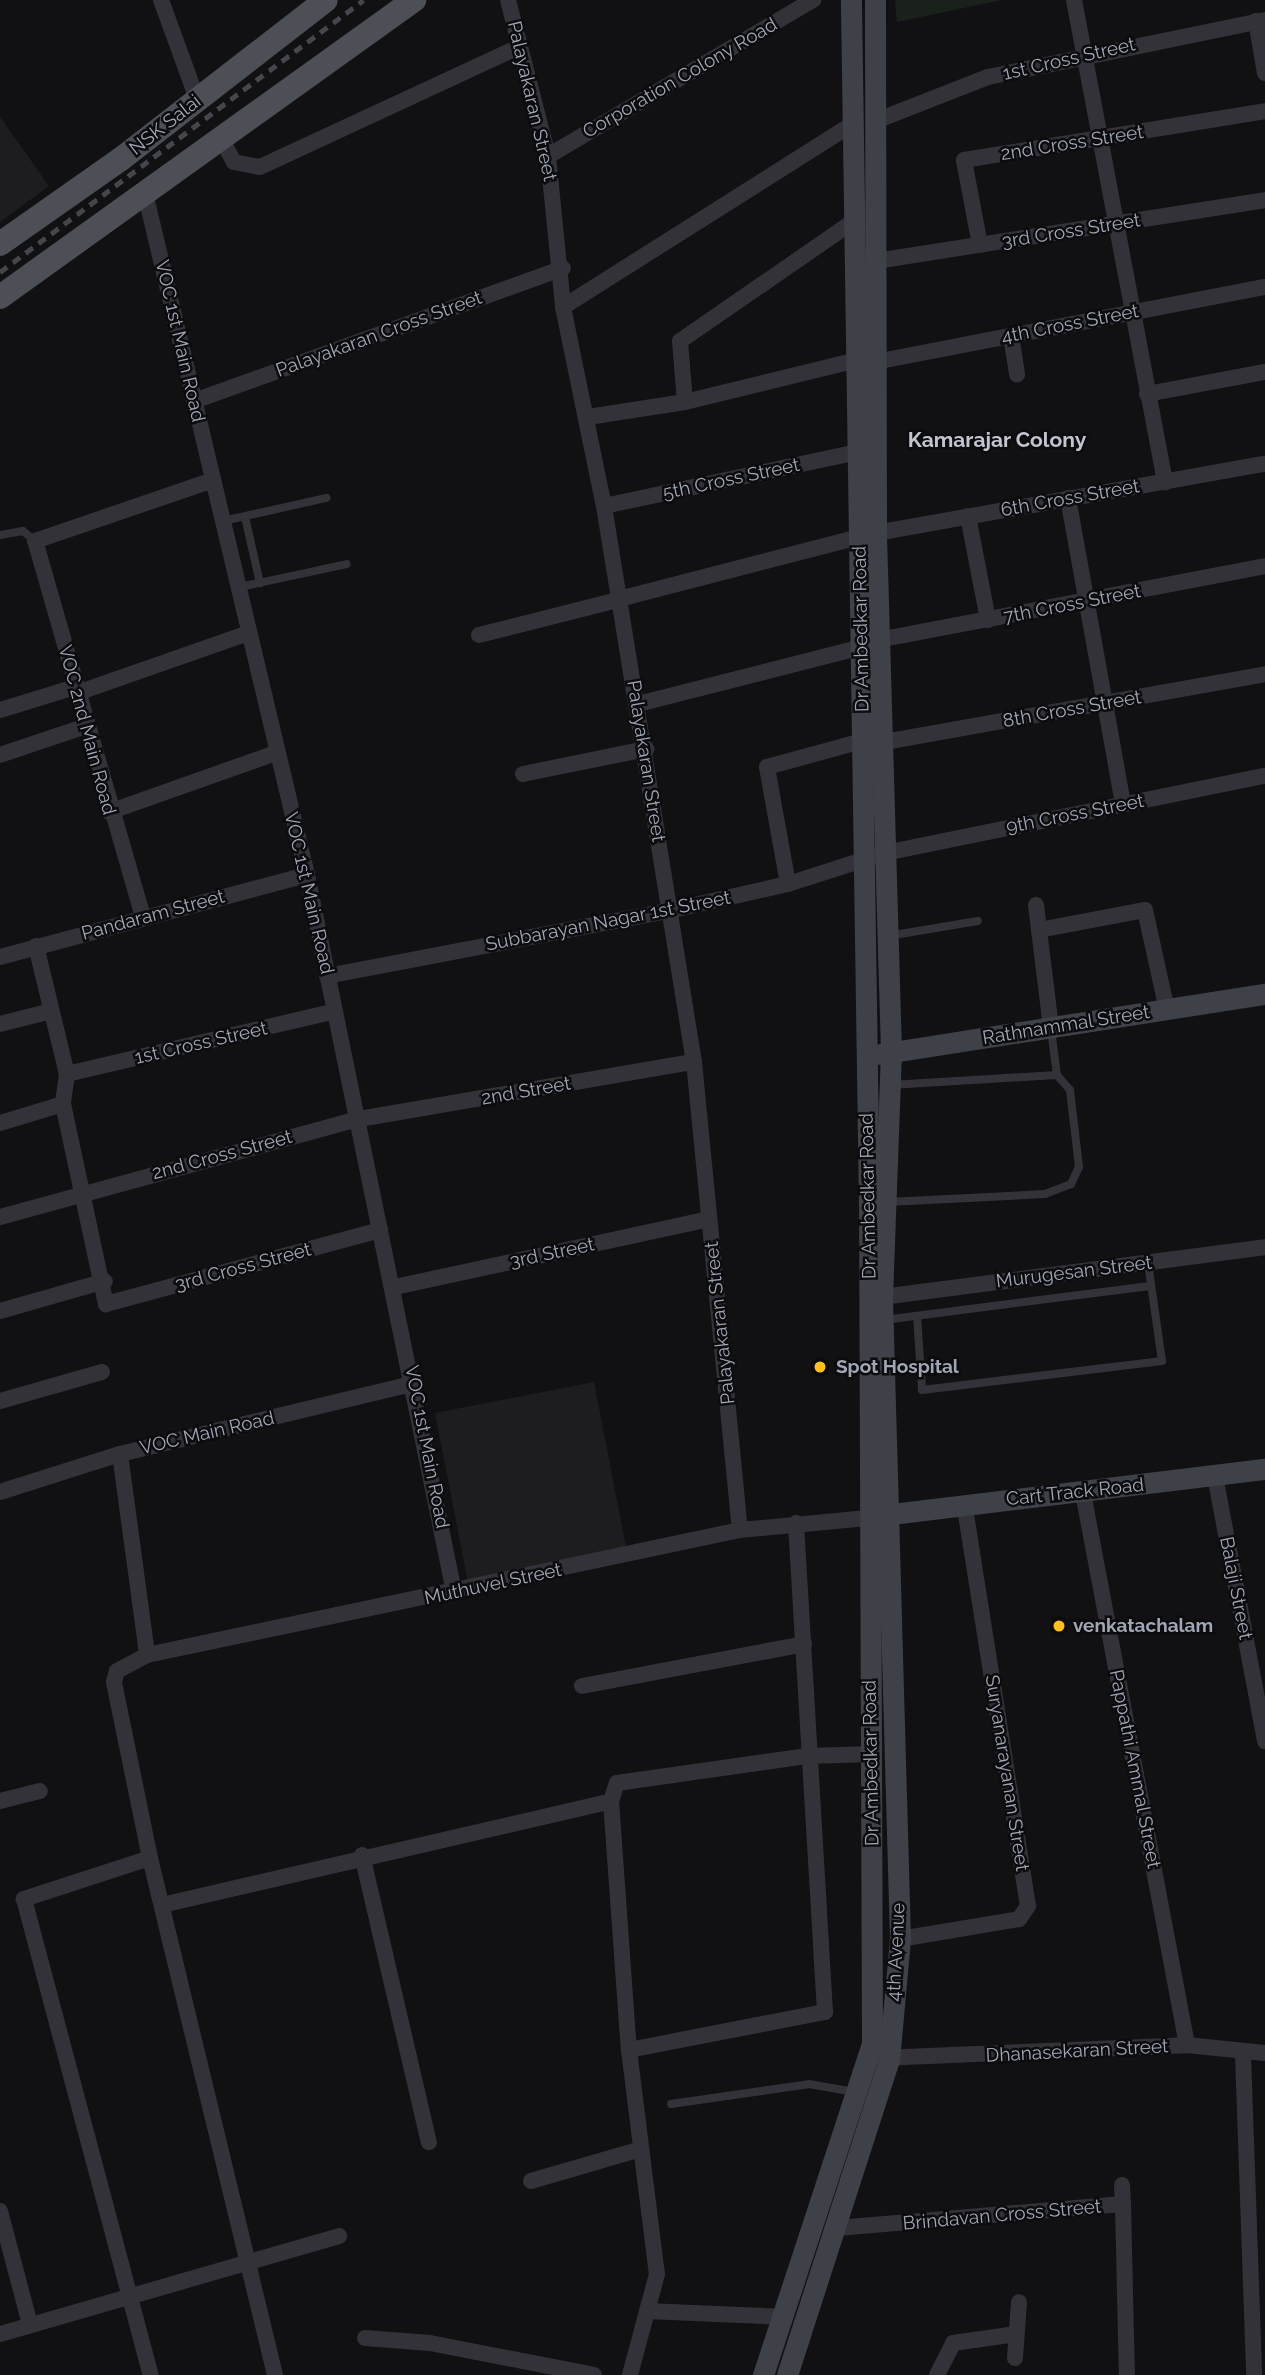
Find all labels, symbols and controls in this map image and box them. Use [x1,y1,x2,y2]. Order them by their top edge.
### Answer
street label: Corporation Colony Road [579,13,781,143]
street label: Palayakaran Street [502,19,562,183]
street label: 1st Cross Street [1001,33,1137,85]
street label: NSK Salai [125,90,205,160]
street label: 2nd Cross Street [999,120,1145,166]
street label: 3rd Cross Street [1000,209,1142,253]
street label: VOC 1st Main Road [150,258,210,424]
street label: Palayakaran Cross Street [273,286,485,382]
street label: 4th Cross Street [999,300,1141,348]
district label: Kamarajar Colony [908,427,1086,453]
street label: 5th Cross Street [661,453,801,505]
street label: 6th Cross Street [999,475,1141,521]
street label: Dr Ambedkar Road [848,545,874,713]
street label: 7th Cross Street [1002,580,1142,628]
street label: VOC 2nd Main Road [53,643,121,817]
street label: Palayakaran Street [622,678,670,844]
street label: 8th Cross Street [1001,686,1143,732]
street label: 9th Cross Street [1004,789,1146,839]
street label: VOC 1st Main Road [279,810,339,976]
street label: Pandaram Street [79,885,227,945]
street label: Subbarayan Nagar 1st Street [483,886,733,956]
street label: Rathnammal Street [981,1000,1151,1050]
street label: 1st Cross Street [133,1017,269,1069]
street label: 2nd Street [480,1072,572,1110]
street label: Dr Ambedkar Road [855,1112,881,1280]
street label: 2nd Cross Street [149,1125,295,1185]
street label: 3rd Street [508,1233,596,1273]
street label: 3rd Cross Street [173,1238,313,1296]
street label: Palayakaran Street [700,1240,740,1406]
street label: Murugesan Street [995,1251,1153,1293]
place label: Spot Hospital [836,1356,959,1378]
marker: Spot Hospital [810,1357,830,1377]
street label: VOC 1st Main Road [400,1364,454,1530]
street label: VOC Main Road [138,1406,276,1460]
street label: Cart Track Road [1005,1473,1145,1511]
street label: Balaji Street [1215,1535,1257,1641]
street label: Muthuvel Street [422,1558,564,1610]
place label: venkatachalam [1073,1615,1213,1637]
marker: venkatachalam [1051,1618,1067,1634]
street label: Pappathi Ammal Street [1104,1667,1166,1871]
street label: Suryanarayanan Street [980,1673,1034,1873]
street label: Dr Ambedkar Road [858,1679,884,1847]
street label: 4th Avenue [882,1902,910,2002]
street label: Dhanasekaran Street [985,2035,1169,2067]
street label: Brindavan Cross Street [902,2195,1102,2235]

